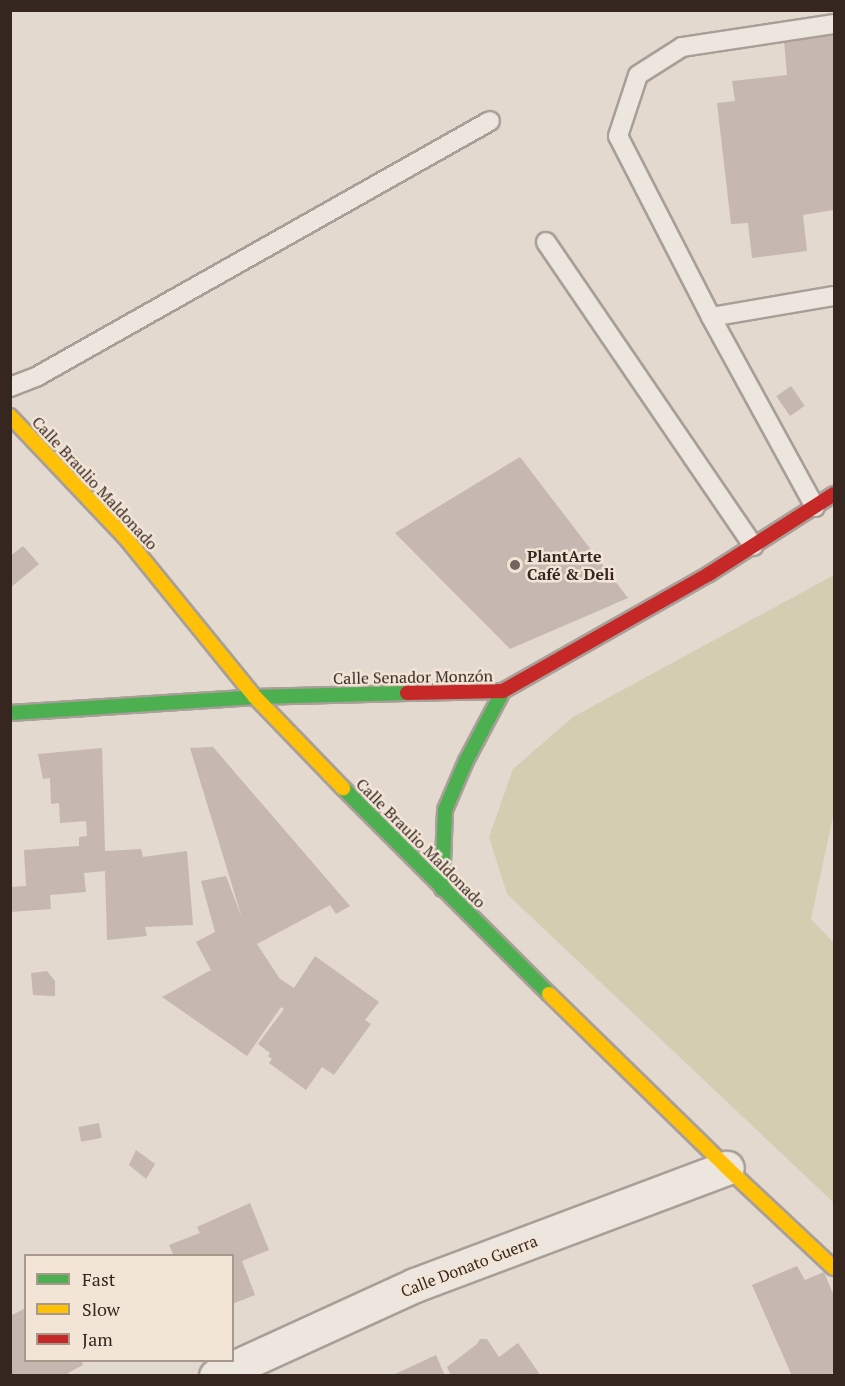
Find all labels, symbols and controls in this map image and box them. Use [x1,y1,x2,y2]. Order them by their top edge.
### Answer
street label: Calle Braulio Maldonado [28,412,162,554]
place label: PlantArte Café & Deli [527,546,615,584]
marker: PlantArte Café & Deli [508,558,522,572]
street label: Calle Senador Monzón [333,666,493,688]
street label: Calle Braulio Maldonado [352,774,490,912]
street label: Calle Donato Guerra [398,1231,540,1301]
legend [24,1254,234,1362]
text: Fast [82,1267,115,1291]
text: Slow [82,1297,120,1321]
text: Jam [82,1327,113,1351]

